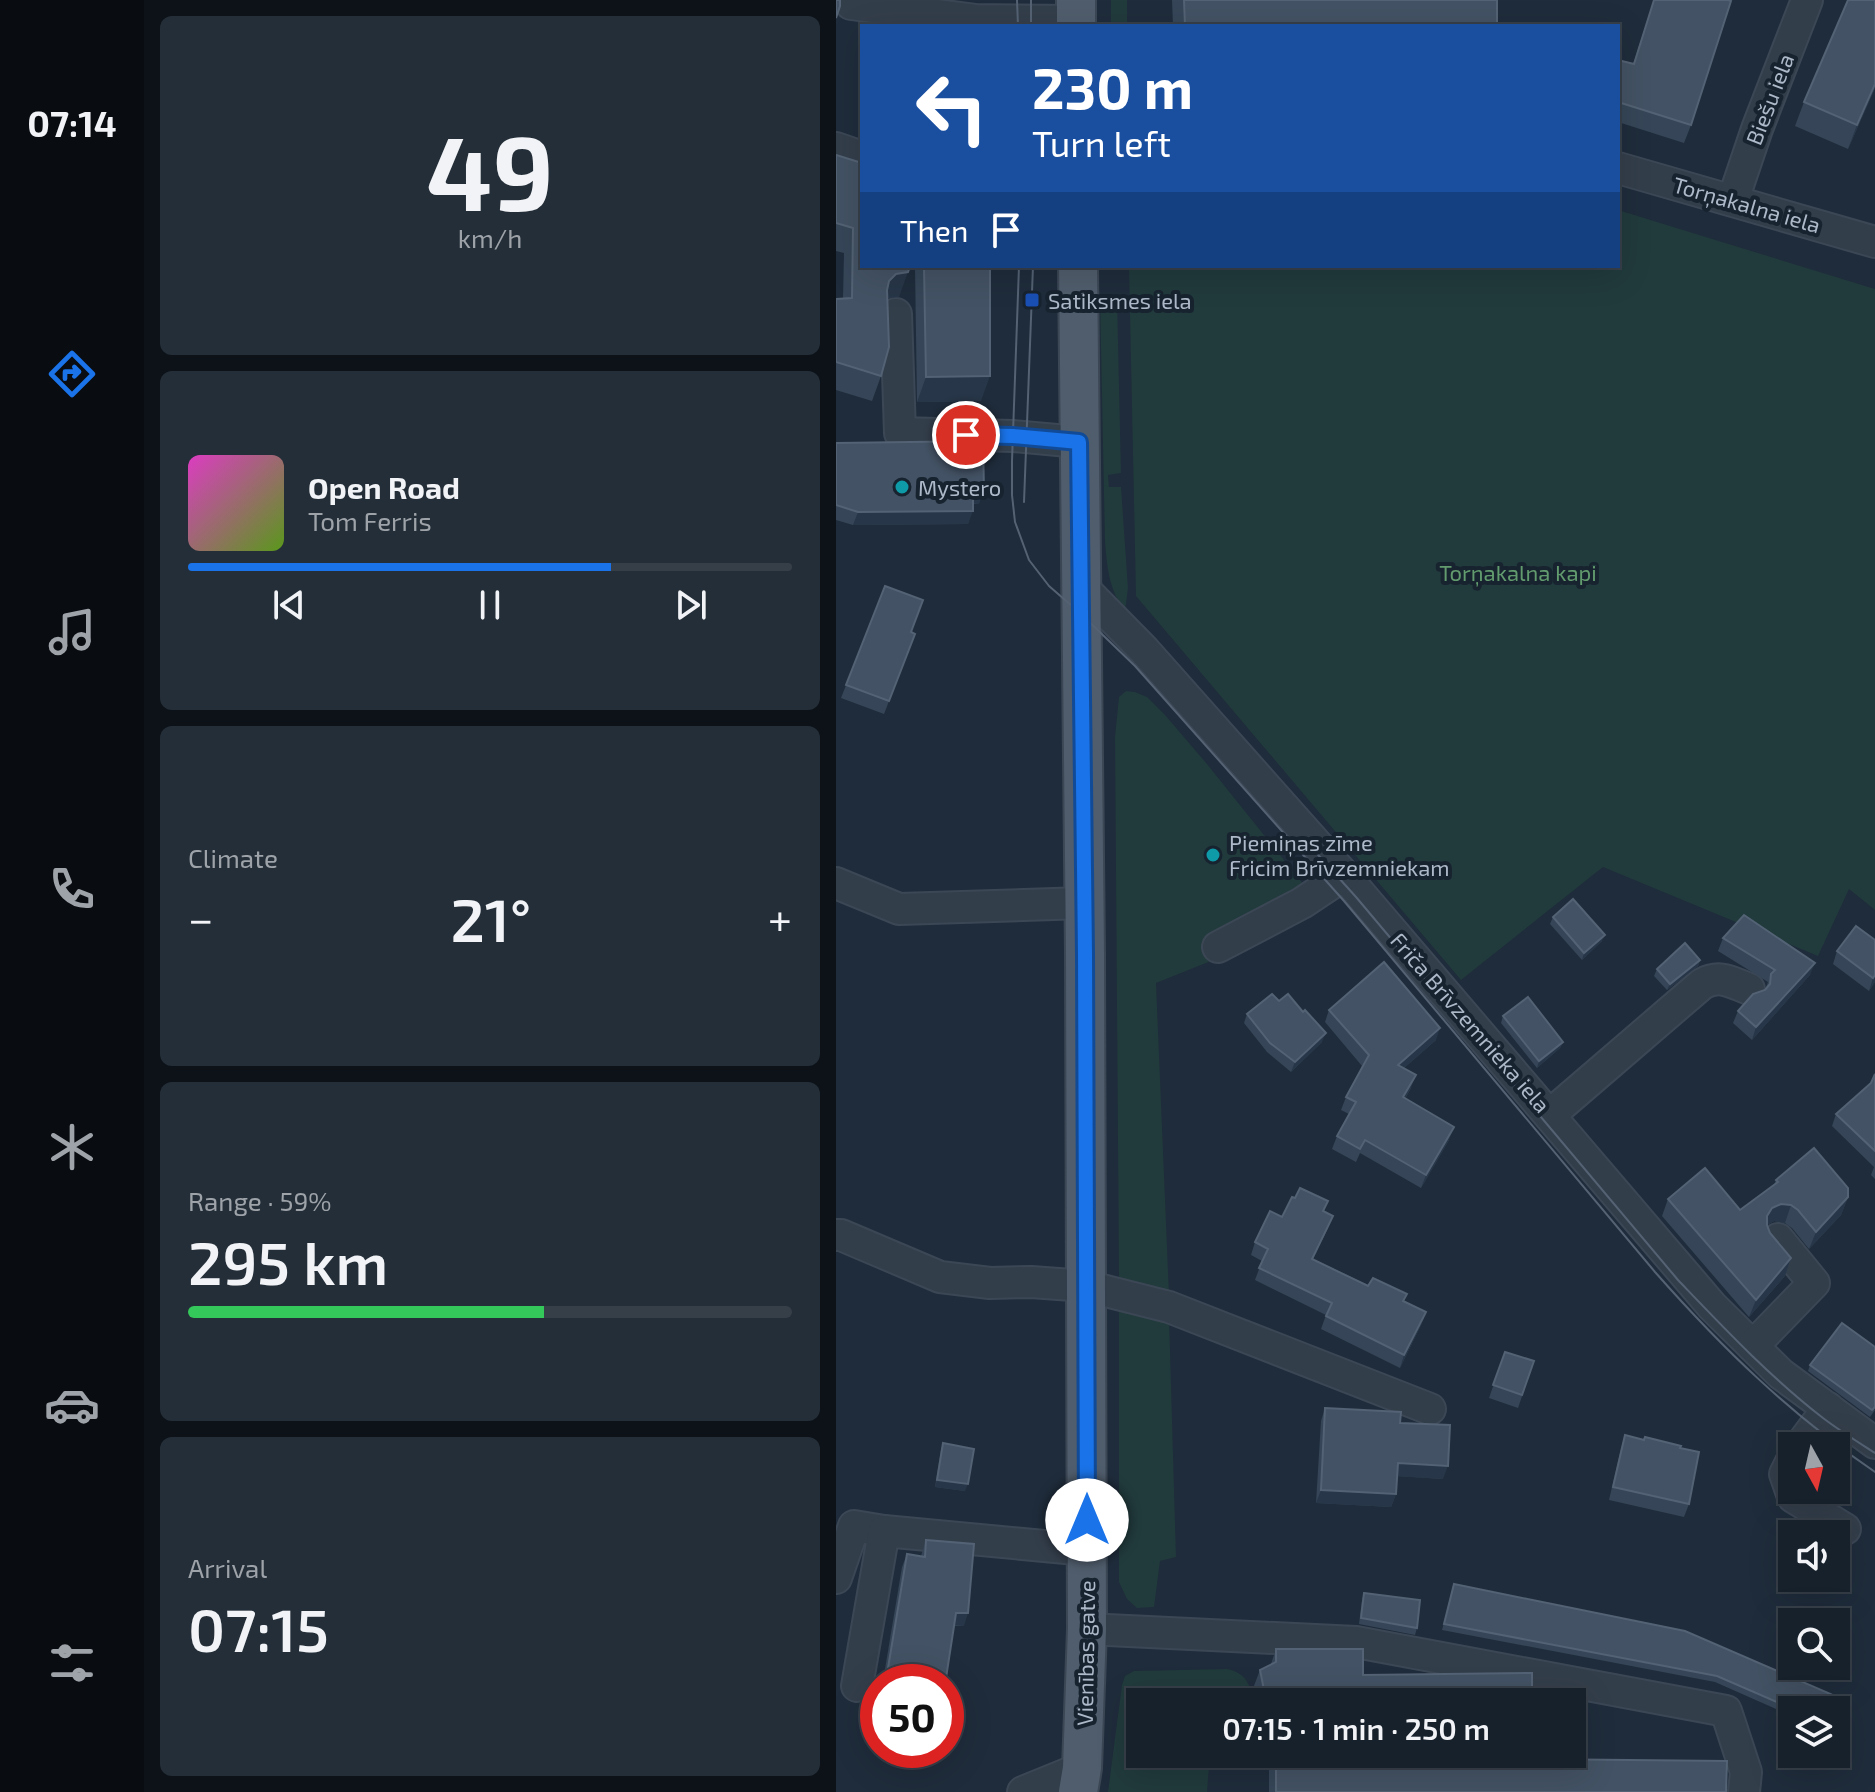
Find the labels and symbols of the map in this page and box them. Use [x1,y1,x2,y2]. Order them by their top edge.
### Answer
street label: Biešu iela [1740,50,1798,148]
street label: Torņakalna iela [1670,171,1824,239]
place label: Satiksmes iela [1048,287,1192,313]
marker: Satiksmes iela [1023,291,1041,309]
pin [932,401,1000,469]
place label: Mystero [918,474,1001,500]
marker: Mystero [893,478,911,496]
park label: Torņakalna kapi [1439,559,1597,587]
place label: Piemiņas zīme Fricim Brīvzemniekam [1229,829,1450,880]
marker: Piemiņas zīme Fricim Brīvzemniekam [1204,846,1222,864]
street label: Friča Brīvzemnieka iela [1386,927,1556,1117]
north arrow [1778,1432,1850,1504]
position arrow [1045,1478,1129,1562]
street label: Vienības gatve [1071,1580,1099,1726]
speed limit sign: 50 [860,1664,964,1768]

